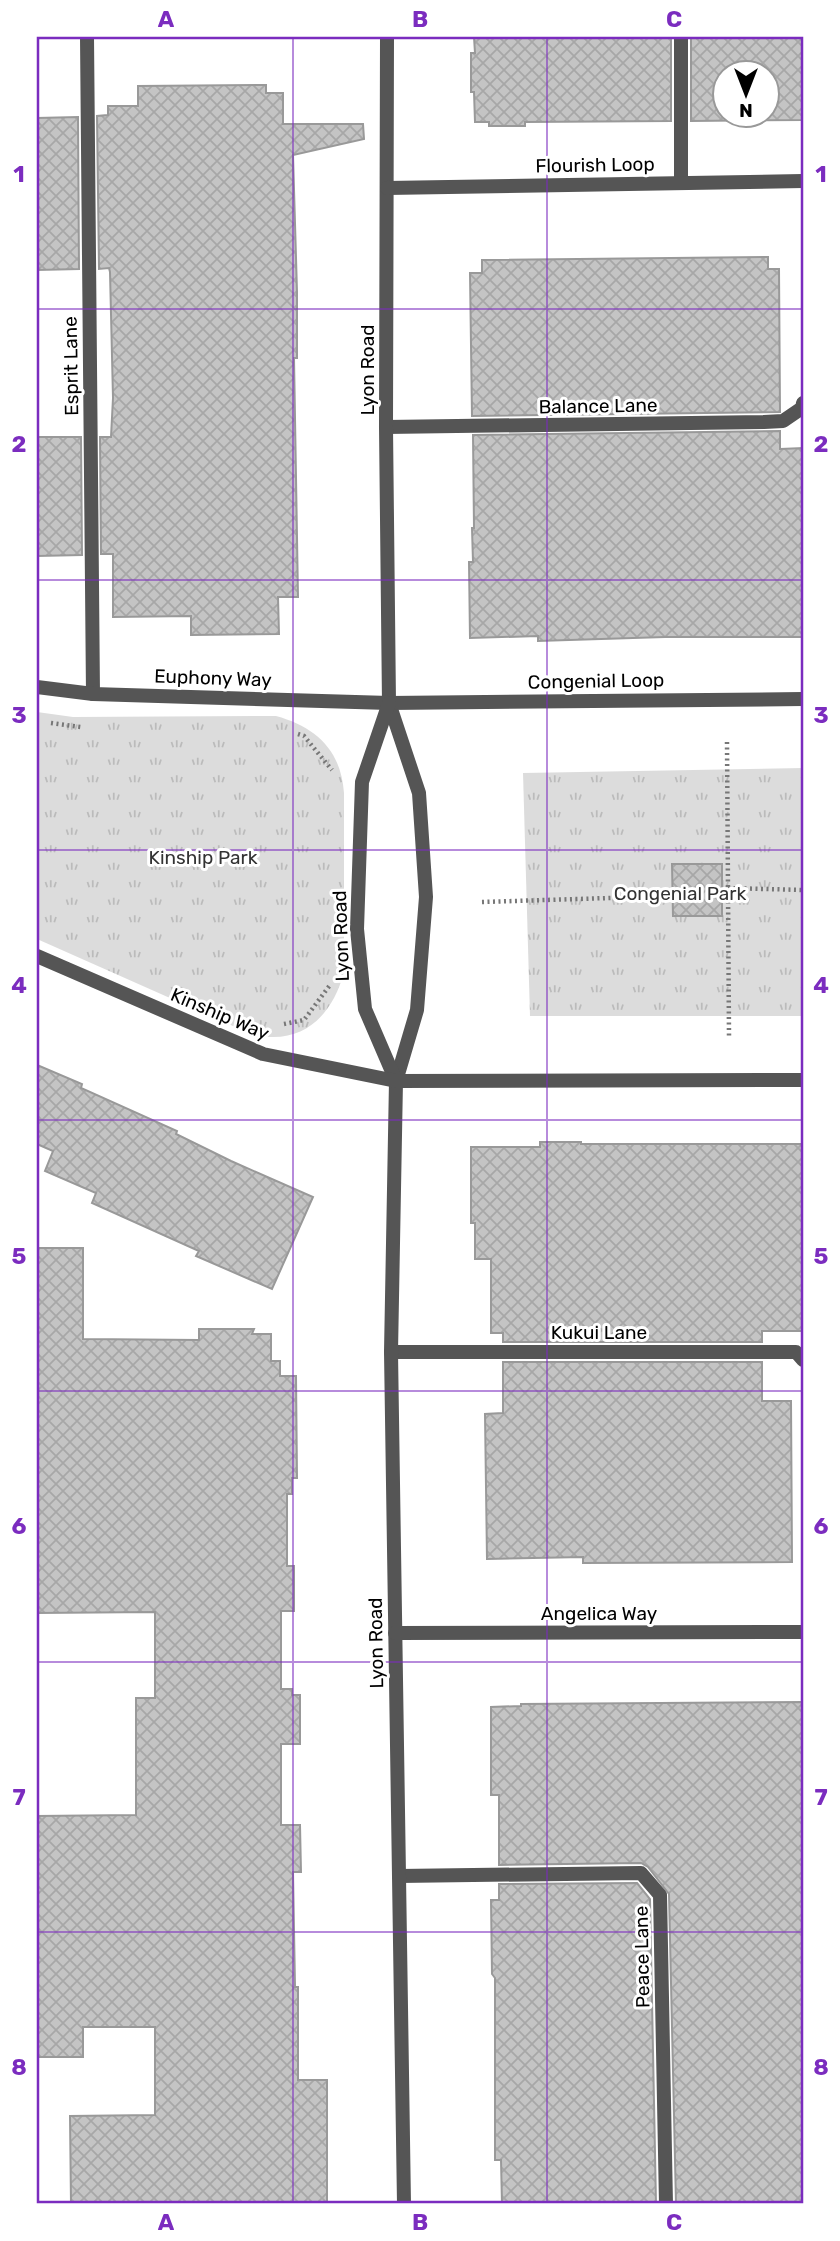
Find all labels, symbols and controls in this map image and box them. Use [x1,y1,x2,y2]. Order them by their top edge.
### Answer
text: A [158,5,175,33]
text: B [412,5,428,33]
text: C [666,5,682,33]
north arrow [710,60,780,130]
text: N [739,99,753,122]
street label: Flourish Loop [535,152,655,178]
text: 1 [13,160,25,188]
text: 1 [815,160,827,188]
street label: Esprit Lane [59,316,83,416]
street label: Lyon Road [356,324,379,416]
street label: Balance Lane [538,393,658,419]
text: 2 [12,430,26,458]
text: 2 [814,430,828,458]
street label: Euphony Way [154,664,272,692]
street label: Congenial Loop [528,668,664,694]
text: 3 [11,701,27,729]
text: 3 [813,701,829,729]
park label: Kinship Park [149,846,258,869]
park label: Congenial Park [614,882,746,905]
street label: Lyon Road [328,890,354,982]
text: 4 [11,971,27,999]
text: 4 [813,971,829,999]
street label: Kinship Way [167,983,273,1045]
text: 5 [12,1242,27,1270]
text: 5 [814,1242,829,1270]
street label: Kukui Lane [551,1321,647,1344]
text: 6 [12,1512,27,1540]
text: 6 [814,1512,829,1540]
street label: Lyon Road [364,1597,388,1689]
street label: Angelica Way [541,1602,657,1625]
text: 7 [12,1783,26,1811]
text: 7 [814,1783,828,1811]
street label: Peace Lane [630,1906,654,2008]
text: 8 [11,2053,27,2081]
text: 8 [813,2053,829,2081]
text: A [158,2208,175,2236]
text: B [412,2208,428,2236]
text: C [666,2208,682,2236]

